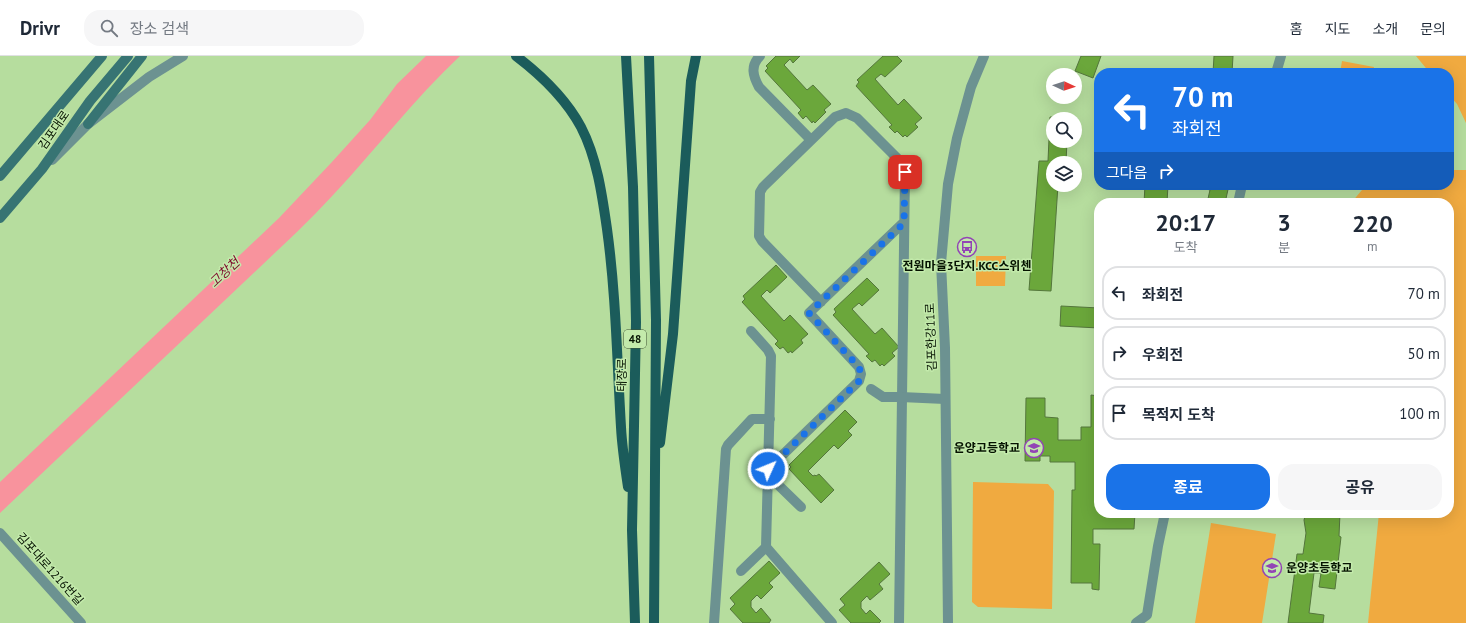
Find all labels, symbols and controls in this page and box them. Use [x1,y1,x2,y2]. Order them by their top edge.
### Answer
search box [84,10,364,46]
text: Drivr [20,16,60,40]
icon: search [98,17,120,39]
text: 장소 검색 [130,19,189,38]
text: 홈 [1290,20,1303,38]
text: 지도 [1325,20,1350,38]
text: 소개 [1372,20,1398,38]
text: 문의 [1420,20,1446,38]
north arrow [1046,68,1082,104]
map controls [1046,68,1082,192]
text: 70 m [1172,78,1233,115]
icon: left [1106,84,1158,136]
street label: 김포대로 [35,107,72,152]
button: search [1046,112,1082,148]
text: 좌회전 [1172,117,1222,140]
pin [888,155,922,189]
button: layers [1046,156,1082,192]
icon: right [1155,160,1177,182]
icon: arrive [894,161,916,183]
text: 그다음 [1106,163,1147,182]
text: 20:17 [1155,207,1216,238]
text: 3 [1277,207,1291,238]
text: 220 [1352,208,1393,239]
bus stop icon: 전원마을3단지.KCC스위첸 [956,236,978,258]
text: m [1367,238,1378,255]
text: 도착 [1174,239,1198,256]
text: 분 [1278,239,1290,256]
water label: 고창천 [205,253,244,291]
place label: 전원마을3단지.KCC스위첸 [903,258,1031,273]
icon: left [1108,282,1130,304]
text: 70 m [1407,284,1440,303]
text: 좌회전 [1142,285,1183,304]
street label: 김포한강11로 [922,303,939,371]
road number: 48 [624,330,646,348]
icon: right [1108,342,1130,364]
text: 50 m [1407,344,1440,363]
text: 우회전 [1142,345,1183,364]
street label: 태장로 [614,358,629,392]
icon: arrive [1108,402,1130,424]
text: 100 m [1399,404,1440,423]
text: 목적지 도착 [1142,405,1215,424]
school or university icon: 운양고등학교 [1023,437,1045,459]
place label: 운양고등학교 [954,440,1020,455]
position arrow [747,448,789,490]
button: 종료 [1106,464,1270,510]
button: 공유 [1278,464,1442,510]
street label: 김포대로1216번길 [14,529,87,608]
school or university icon: 운양초등학교 [1261,557,1283,579]
place label: 운양초등학교 [1286,560,1352,575]

